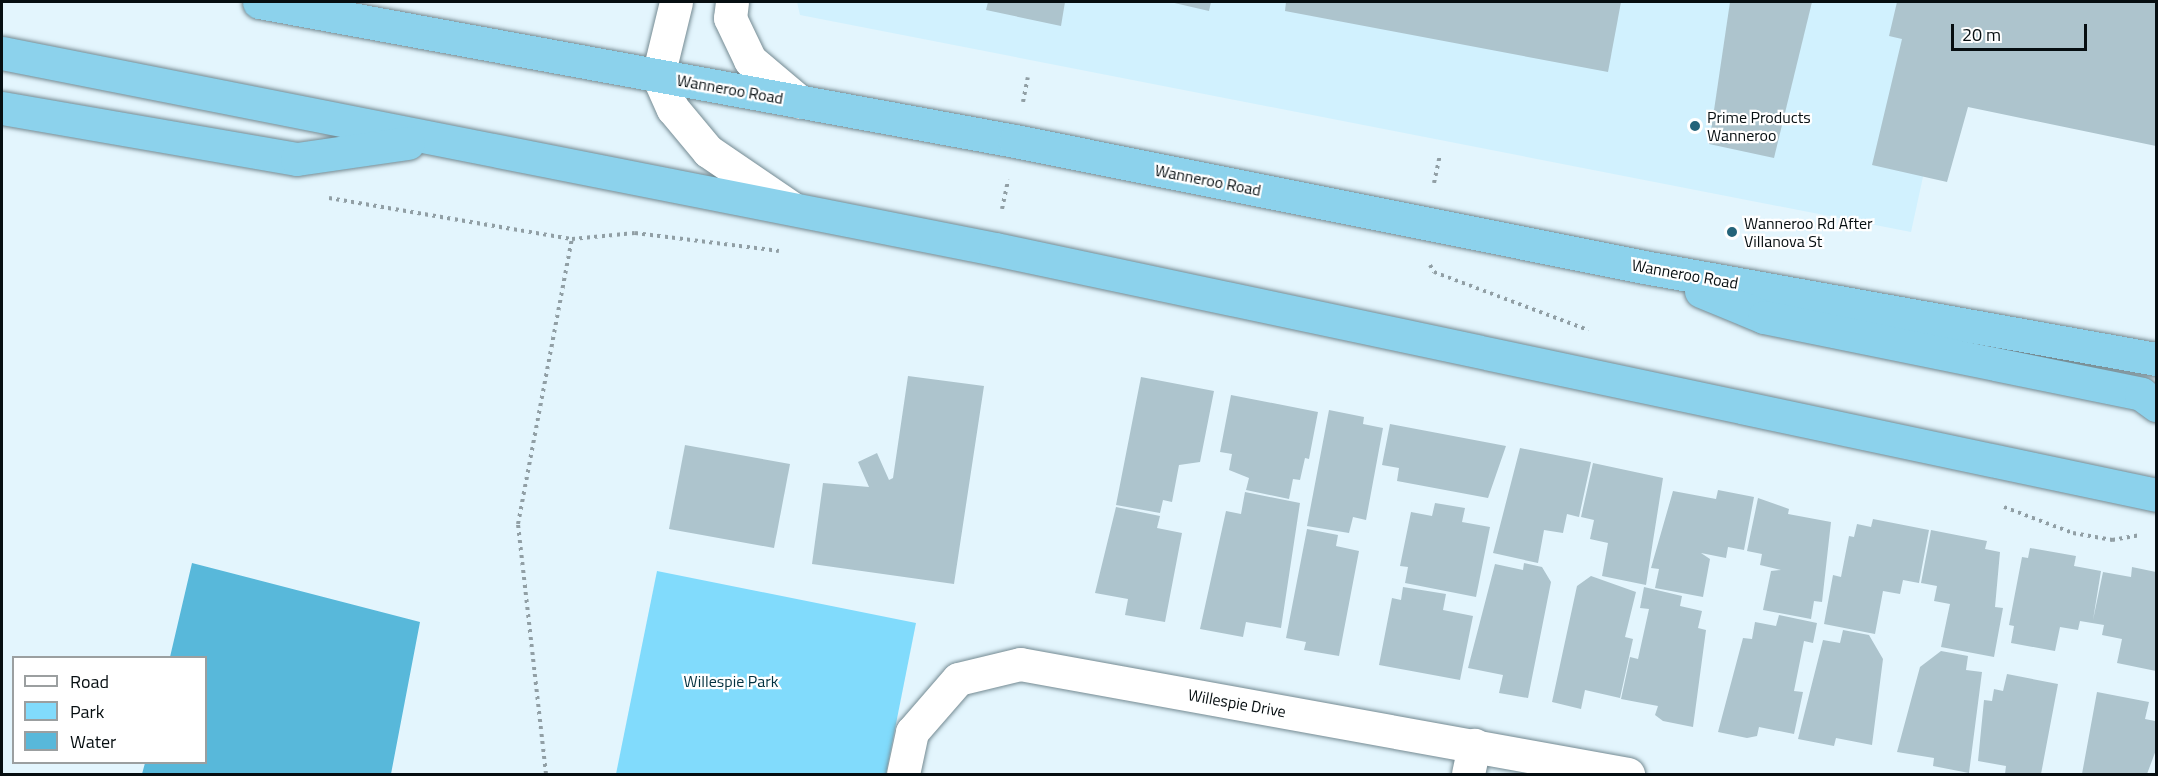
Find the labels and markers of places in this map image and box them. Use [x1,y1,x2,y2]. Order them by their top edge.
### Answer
place label: Prime Products Wanneroo [1707,107,1811,145]
marker: Prime Products Wanneroo [1688,119,1702,133]
place label: Wanneroo Rd After Villanova St [1744,213,1873,251]
marker: Wanneroo Rd After Villanova St [1725,225,1739,239]

